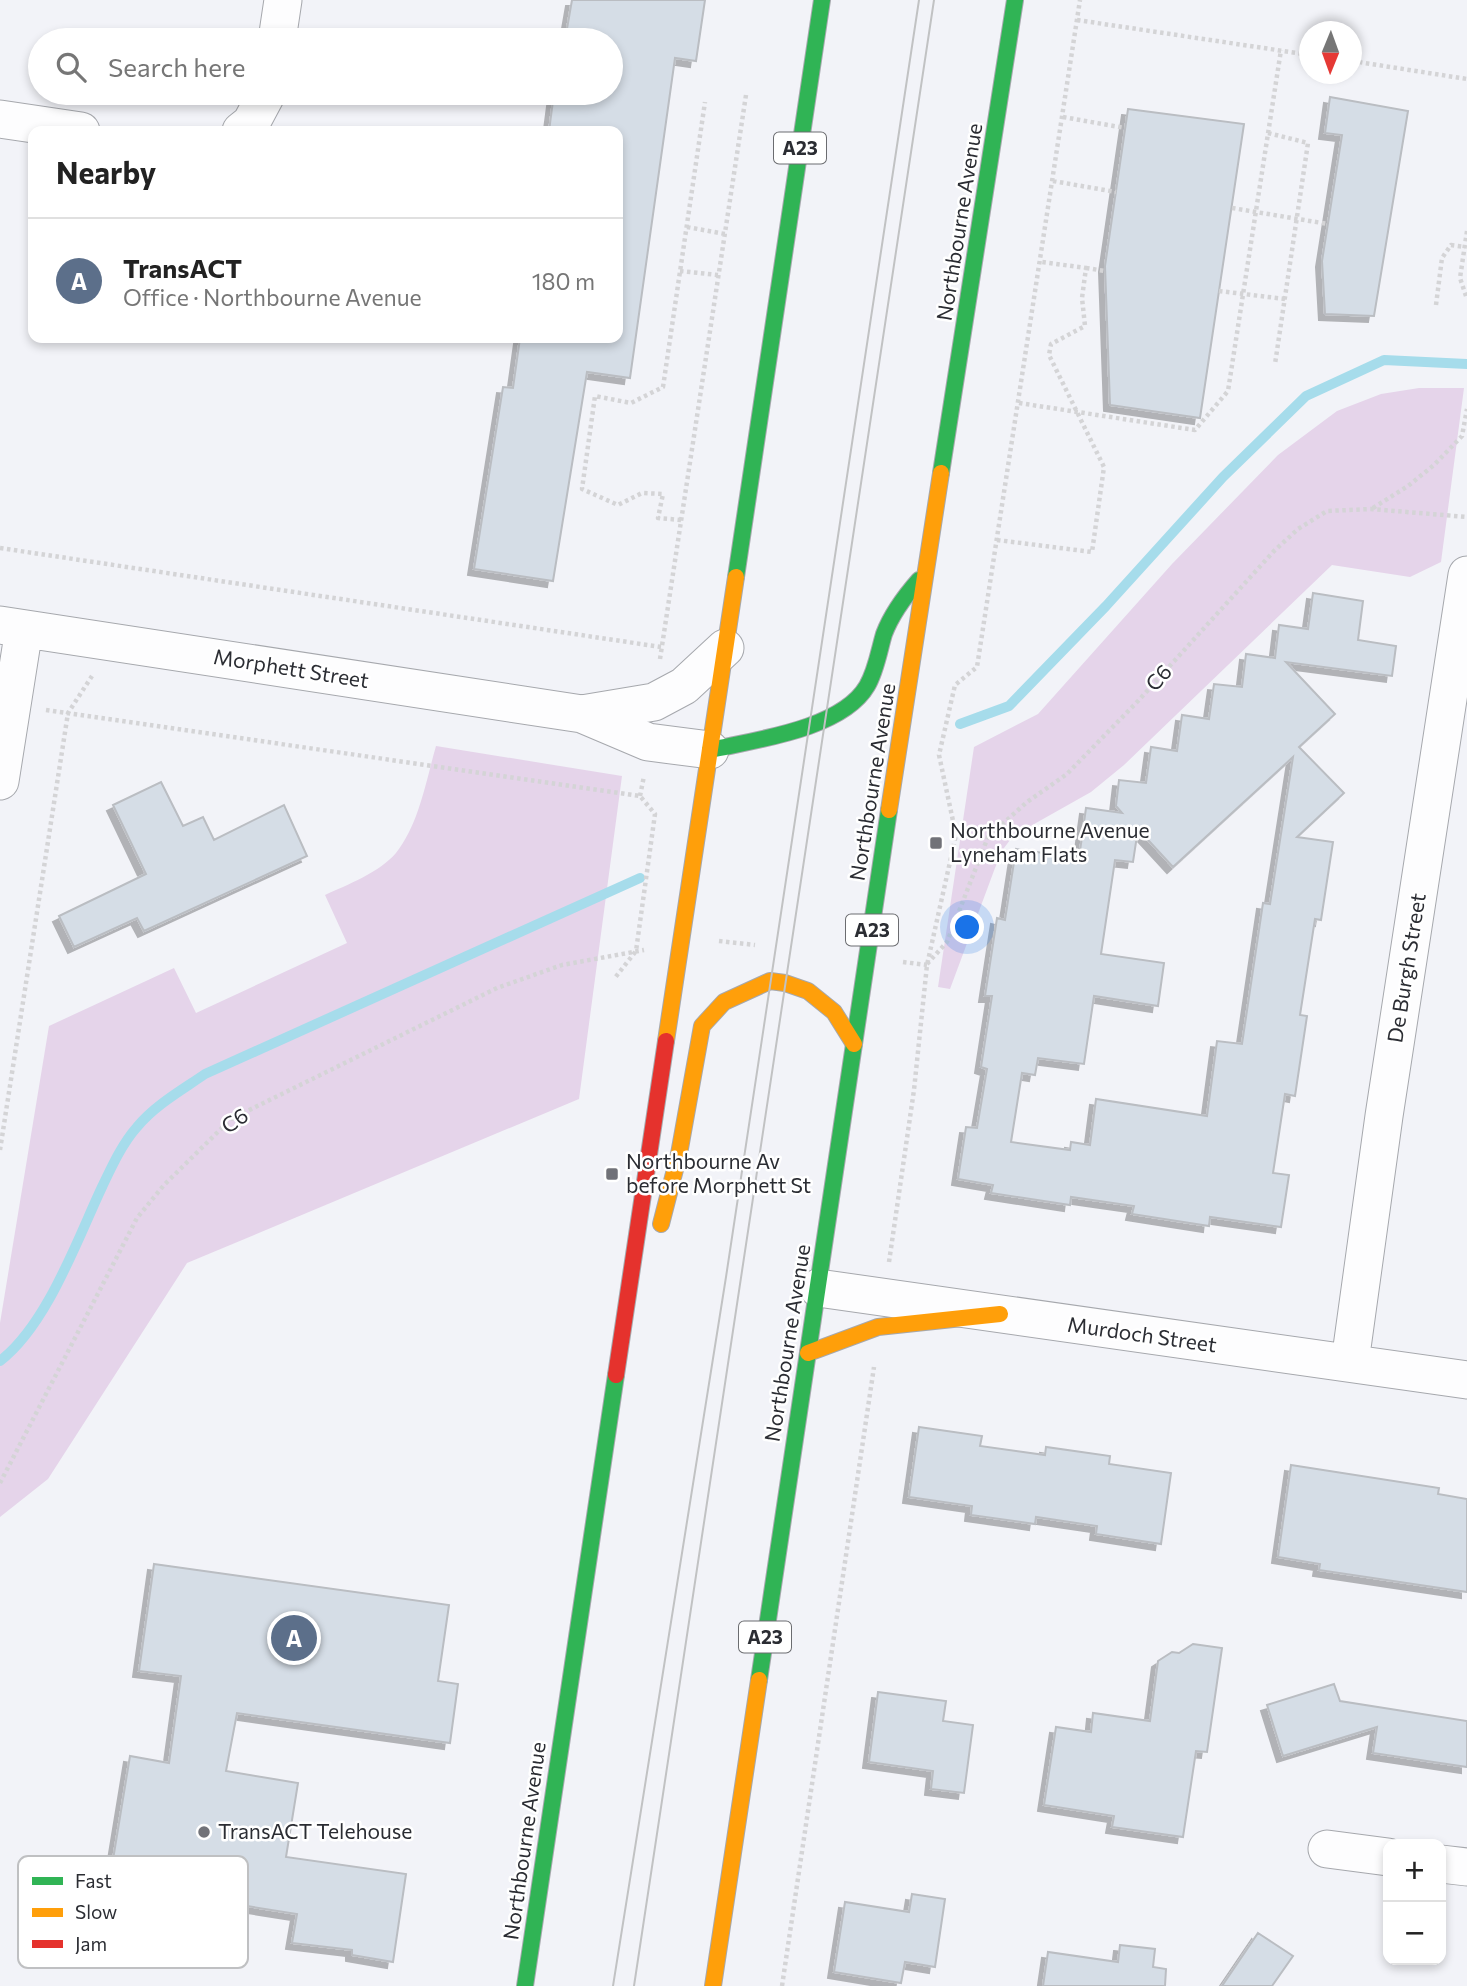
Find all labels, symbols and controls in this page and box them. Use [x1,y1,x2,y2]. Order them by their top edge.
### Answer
north arrow [1299,21,1362,84]
search box [28,28,623,105]
icon: search [52,48,90,86]
text: Search here [108,51,246,82]
street label: Northbourne Avenue [931,121,986,322]
road number: A23 [774,132,826,164]
text: Nearby [56,153,156,190]
text: TransACT [123,252,242,283]
text: A [71,267,87,295]
text: 180 m [532,267,595,295]
text: Office · Northbourne Avenue [123,283,422,311]
street label: Morphett Street [212,643,371,692]
street label: C6 [1140,659,1176,695]
street label: Northbourne Avenue [844,681,899,882]
place label: Northbourne Avenue Lyneham Flats [950,817,1150,866]
marker: Northbourne Avenue Lyneham Flats [928,835,944,851]
street label: De Burgh Street [1381,891,1430,1044]
your location [950,910,984,944]
road number: A23 [846,914,898,946]
street label: C6 [216,1102,252,1138]
place label: Northbourne Av before Morphett St [626,1148,811,1197]
marker: Northbourne Av before Morphett St [604,1166,620,1182]
street label: Northbourne Avenue [759,1242,814,1443]
street label: Murdoch Street [1066,1311,1218,1356]
pin: A [271,1612,317,1664]
road number: A23 [739,1622,791,1652]
street label: Northbourne Avenue [497,1740,550,1941]
place label: TransACT Telehouse [218,1818,412,1843]
marker: TransACT Telehouse [196,1824,212,1840]
map controls [1383,1839,1446,1965]
button: + [1383,1839,1446,1902]
legend [18,1856,248,1968]
text: Fast [75,1869,112,1892]
text: Slow [75,1900,117,1923]
button: − [1383,1902,1446,1965]
text: Jam [75,1932,107,1955]

